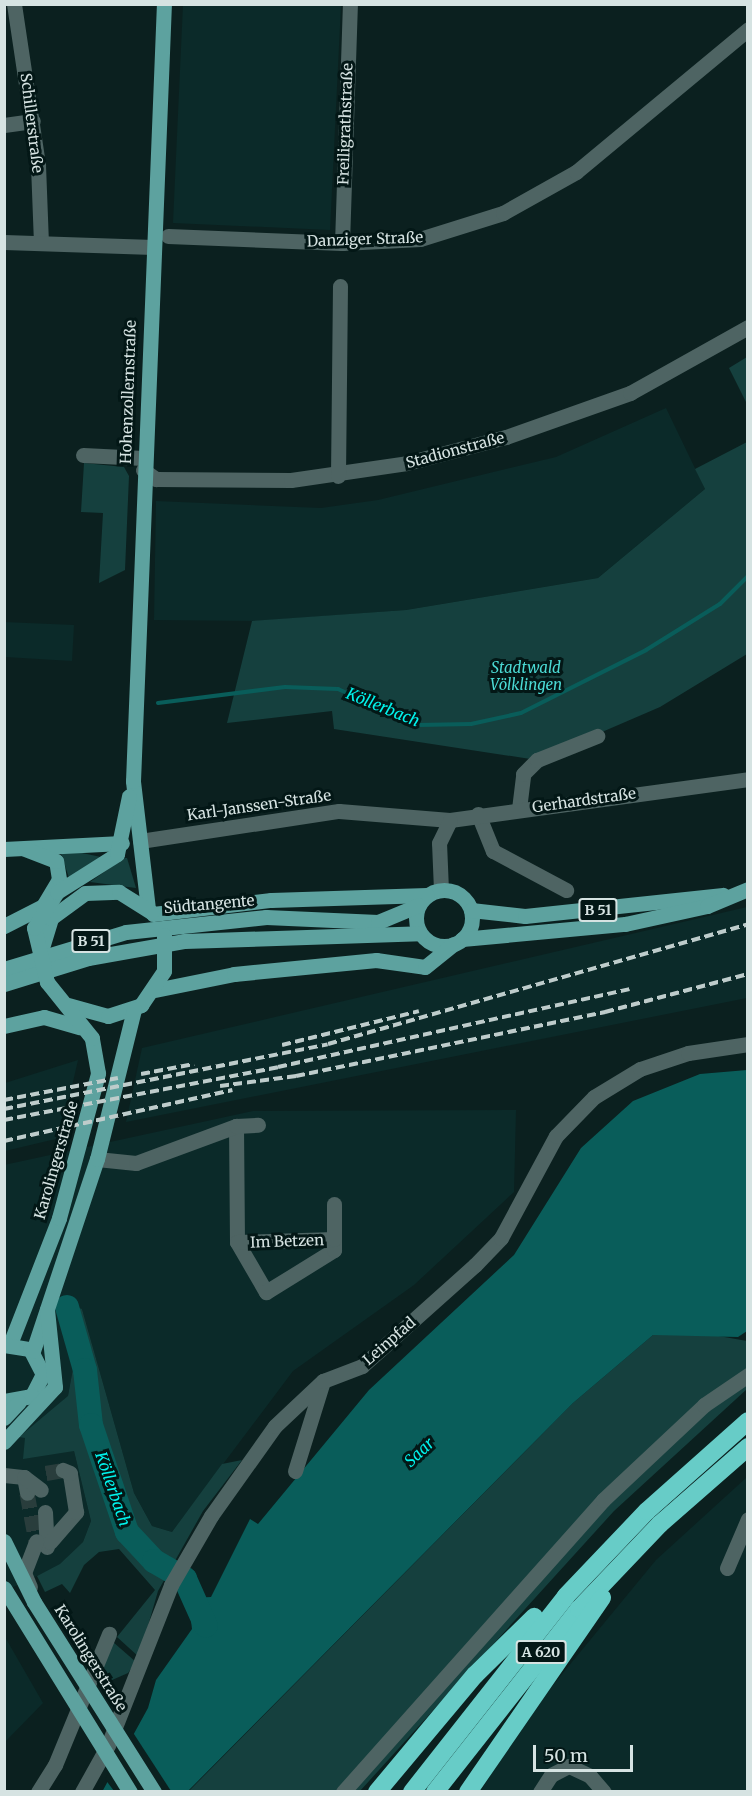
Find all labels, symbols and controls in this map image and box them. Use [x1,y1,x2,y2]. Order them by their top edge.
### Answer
street label: Freiligrathstraße [334,63,356,185]
street label: Schillerstraße [17,72,47,174]
street label: Danziger Straße [307,228,423,250]
street label: Hohenzollernstraße [116,320,140,464]
street label: Stadionstraße [404,428,506,472]
park label: Stadtwald Völklingen [490,658,562,693]
water label: Köllerbach [343,684,423,730]
street label: Gerhardstraße [531,784,637,816]
street label: Karl-Janssen-Straße [186,786,332,824]
street label: Südtangente [163,891,255,917]
road number: B 51 [577,899,619,921]
road number: B 51 [70,930,112,952]
street label: Karolingerstraße [31,1099,81,1221]
street label: Im Betzen [250,1231,324,1251]
street label: Leinpfad [359,1313,419,1369]
water label: Saar [400,1434,438,1470]
water label: Köllerbach [91,1449,135,1529]
street label: Karolingerstraße [51,1601,131,1715]
road number: A 620 [516,1641,566,1663]
scale bar [536,1733,636,1771]
text: 50 m [544,1744,588,1767]

